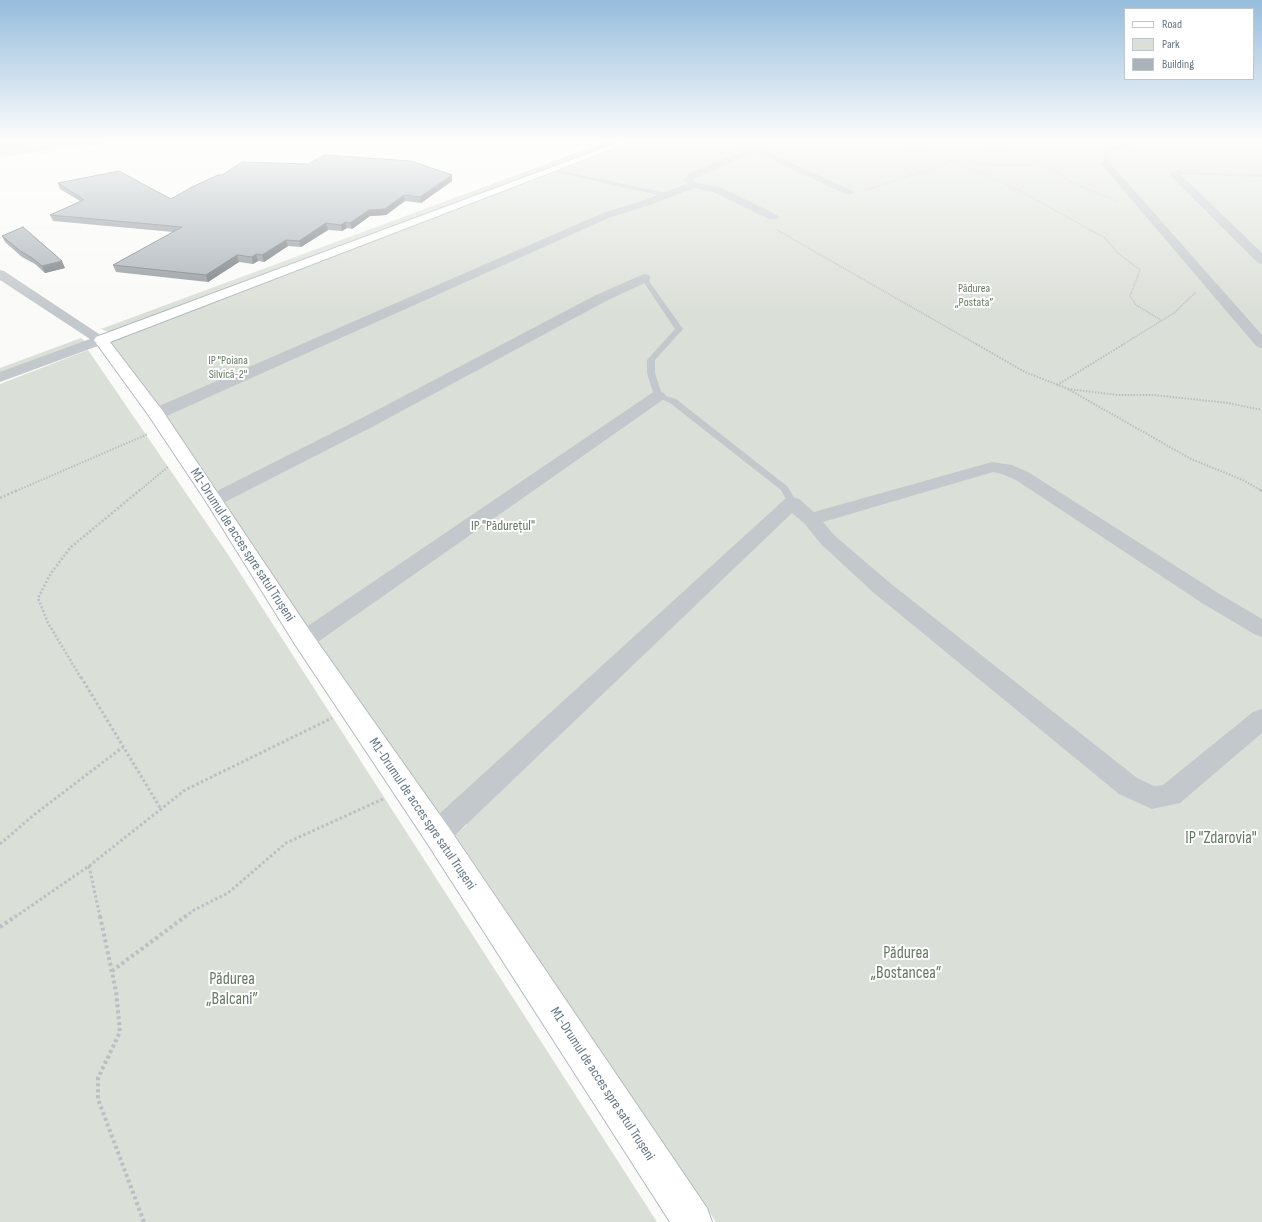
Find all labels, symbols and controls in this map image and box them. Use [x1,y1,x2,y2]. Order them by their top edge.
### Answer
legend [1124,8,1254,80]
text: Road [1162,17,1182,32]
text: Park [1162,37,1180,52]
text: Building [1162,57,1194,72]
park label: Pădurea „Postata” [955,282,993,310]
park label: IP "Poiana Silvică-2" [208,354,248,382]
street label: M1-Drumul de acces spre satul Trușeni [186,465,298,625]
park label: IP "Pădurețul" [471,518,535,534]
street label: M1-Drumul de acces spre satul Trușeni [365,735,479,893]
park label: IP "Zdarovia" [1185,829,1257,849]
park label: Pădurea „Bostancea” [871,944,941,984]
park label: Pădurea „Balcani” [206,970,258,1010]
street label: M1-Drumul de acces spre satul Trușeni [546,1004,658,1164]

